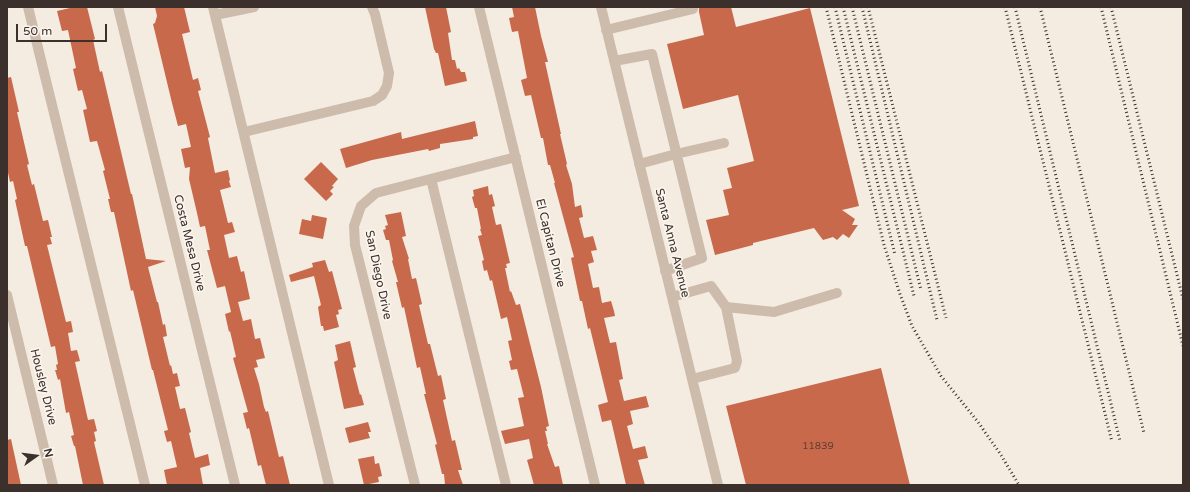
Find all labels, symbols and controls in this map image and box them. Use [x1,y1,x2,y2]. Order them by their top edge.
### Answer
scale bar [18,16,109,42]
text: 50 m [23,24,52,38]
street label: Santa Anna Avenue [651,187,693,299]
street label: Costa Mesa Drive [170,193,208,293]
street label: El Capitan Drive [532,197,568,289]
street label: San Diego Drive [362,229,394,321]
street label: Housley Drive [27,347,59,427]
north arrow [16,436,56,476]
house number: 11839 [802,440,834,452]
text: N [41,447,56,459]

